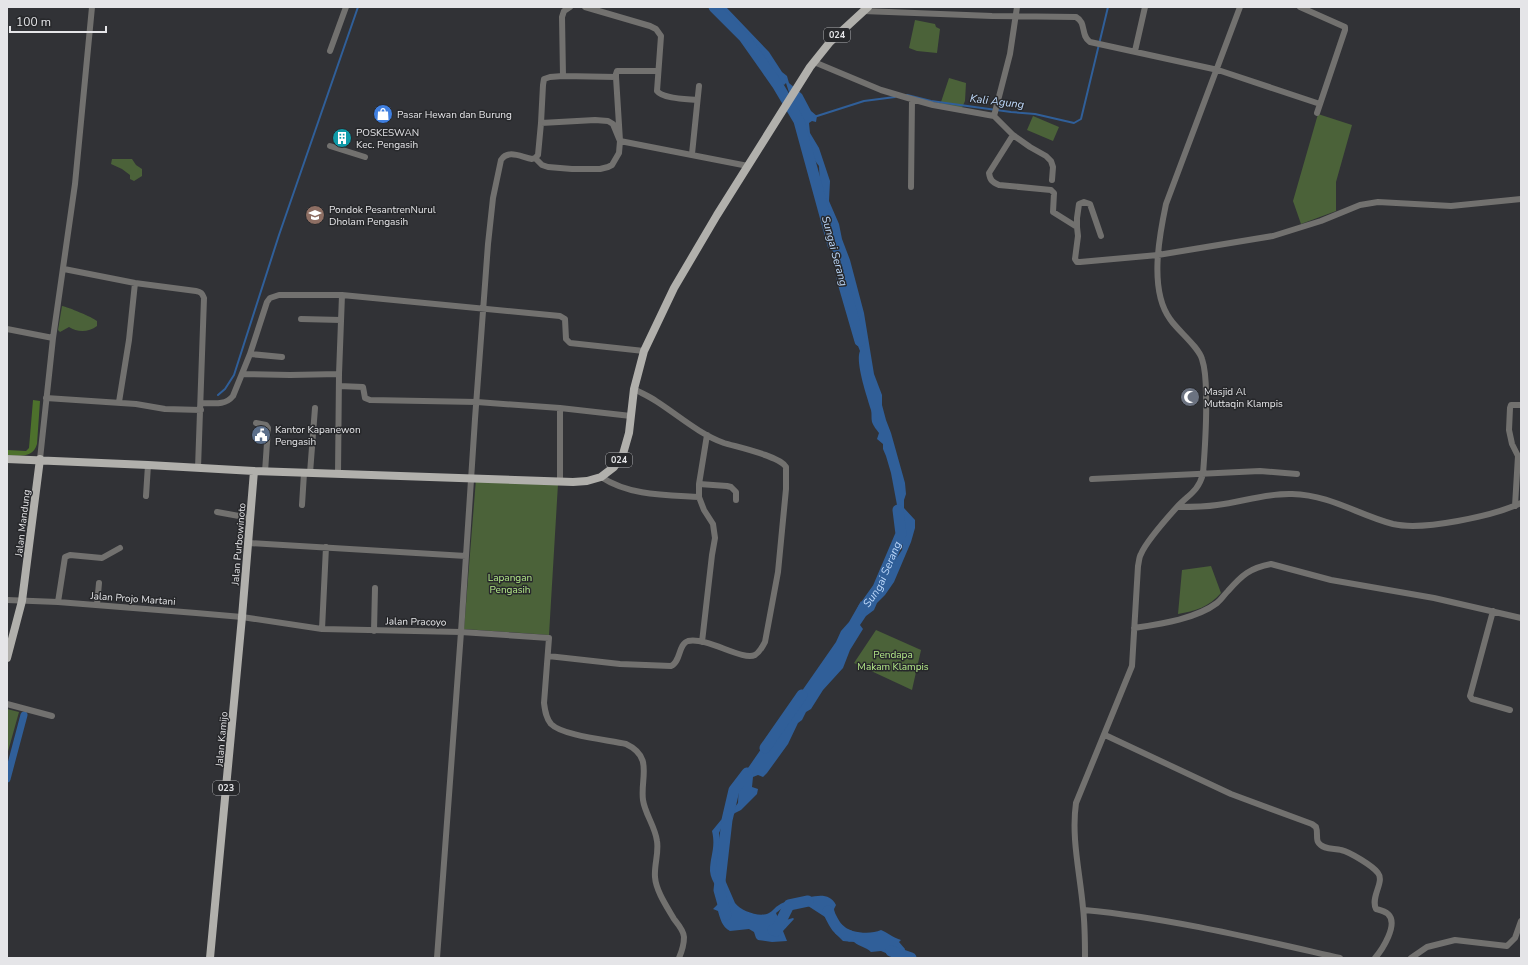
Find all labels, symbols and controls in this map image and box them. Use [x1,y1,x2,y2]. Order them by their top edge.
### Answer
scale bar [10,8,106,34]
text: 100 m [16,14,51,30]
road number: 024 [824,28,850,42]
water label: Kali Agung [969,91,1026,112]
shop icon: Pasar Hewan dan Burung [372,103,394,125]
place label: Pasar Hewan dan Burung [397,108,512,122]
place label: POSKESWAN Kec. Pengasih [356,126,419,152]
building icon: POSKESWAN Kec. Pengasih [331,127,353,149]
place label: Pondok PesantrenNurul Dholam Pengasih [329,203,436,229]
school or university icon: Pondok PesantrenNurul Dholam Pengasih [304,204,326,226]
water label: Sungai Serang [818,214,851,288]
place label: Masjid Al Muttaqin Klampis [1204,385,1283,411]
mosque icon: Masjid Al Muttaqin Klampis [1179,386,1201,408]
place label: Kantor Kapanewon Pengasih [275,423,361,449]
public building icon: Kantor Kapanewon Pengasih [250,424,272,446]
road number: 024 [606,453,632,467]
street label: Jalan Mandung [12,489,34,558]
street label: Jalan Purbowinoto [228,502,250,587]
water label: Sungai Serang [860,539,905,610]
park label: Lapangan Pengasih [488,571,532,597]
street label: Jalan Projo Martani [89,589,176,609]
street label: Jalan Pracoyo [384,614,447,630]
park label: Pendapa Makam Klampis [857,648,929,674]
street label: Jalan Kamijo [213,710,231,768]
road number: 023 [213,781,239,795]

